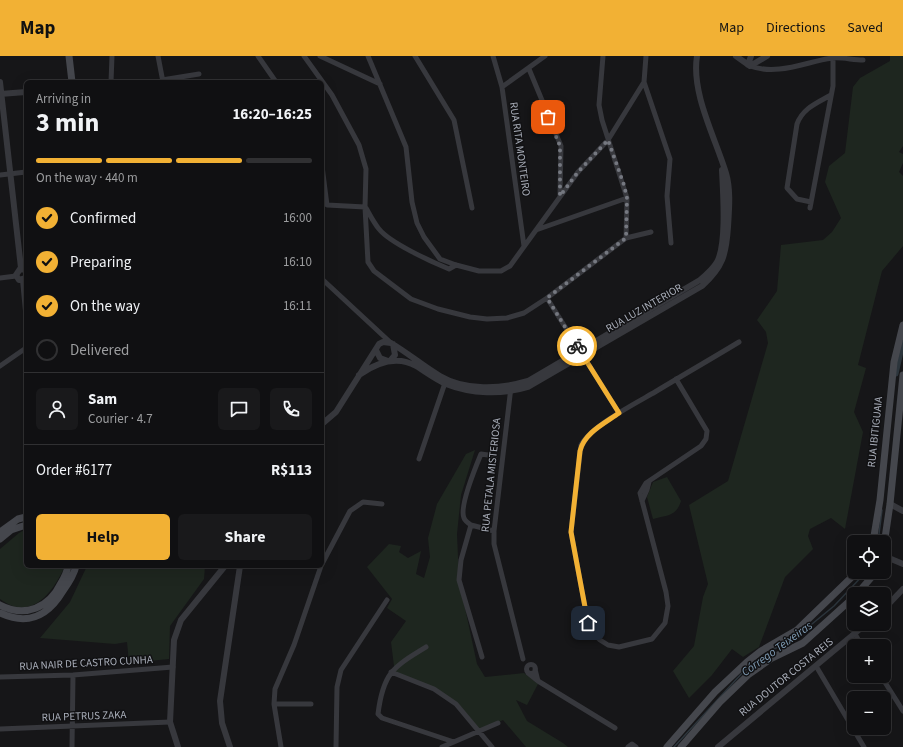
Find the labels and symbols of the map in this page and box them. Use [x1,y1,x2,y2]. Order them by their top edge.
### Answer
pin [531,100,565,134]
street label: RUA RITA MONTEIRO [506,101,534,197]
street label: RUA LUZ INTERIOR [603,280,685,336]
courier [557,326,597,366]
street label: RUA IBITIGUAIA [864,396,886,468]
street label: RUA PETALA MISTERIOSA [478,417,504,533]
pin [571,606,605,640]
water label: Córrego Teixeiras [738,617,816,681]
street label: RUA DOUTOR COSTA REIS [736,634,836,720]
street label: RUA NAIR DE CASTRO CUNHA [19,652,153,674]
street label: RUA PETRUS ZAKA [41,707,127,725]

